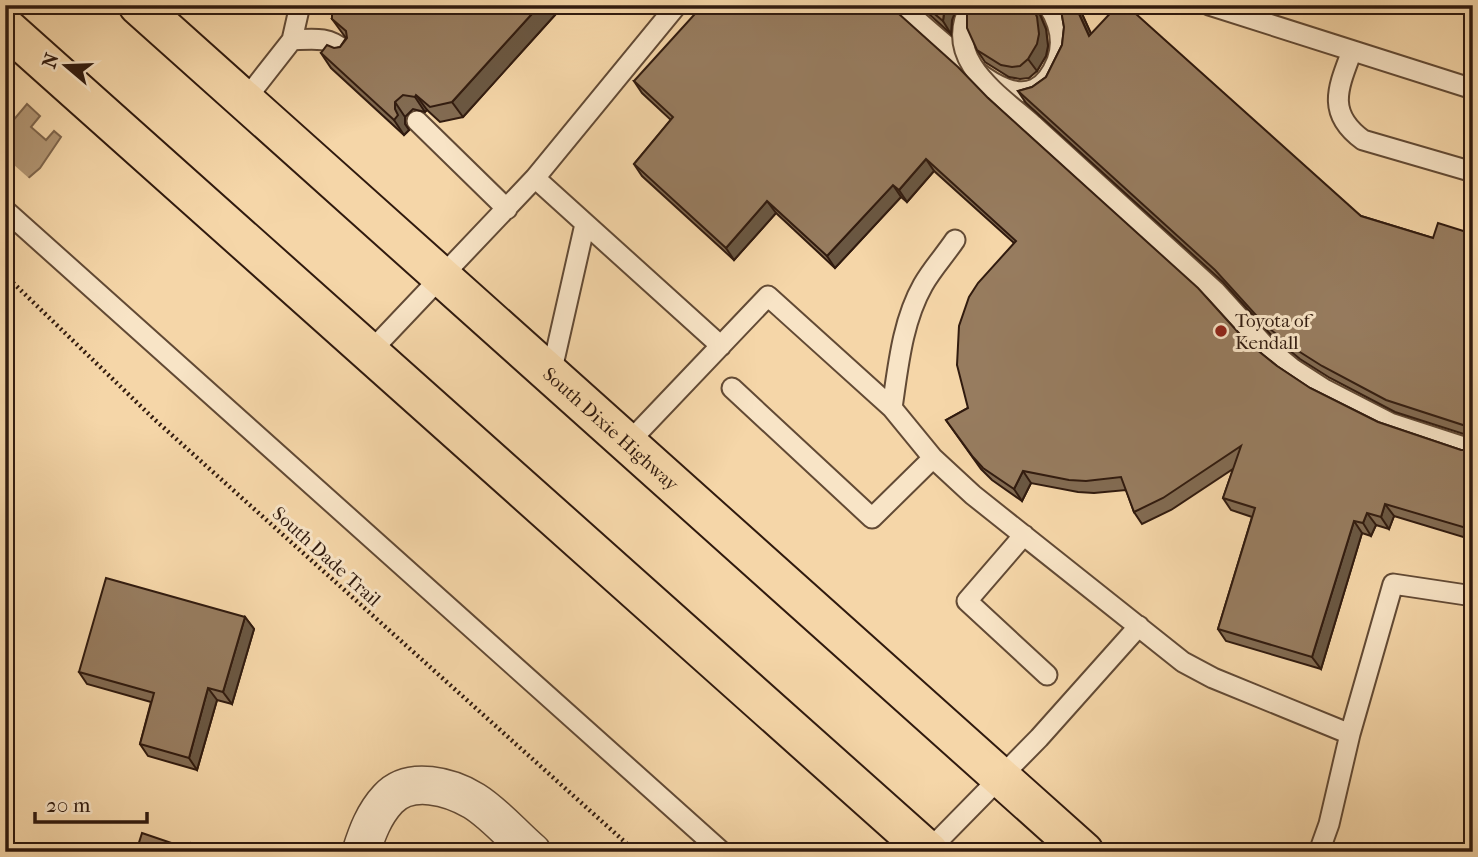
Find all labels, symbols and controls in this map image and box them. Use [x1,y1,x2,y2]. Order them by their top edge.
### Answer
north arrow [32,32,102,102]
text: N [38,50,64,71]
place label: Toyota of Kendall [1235,310,1314,354]
marker: Toyota of Kendall [1213,323,1229,339]
street label: South Dixie Highway [538,363,683,496]
street label: South Dade Trail [268,502,385,611]
scale bar [35,780,147,824]
text: 20 m [46,793,91,817]

